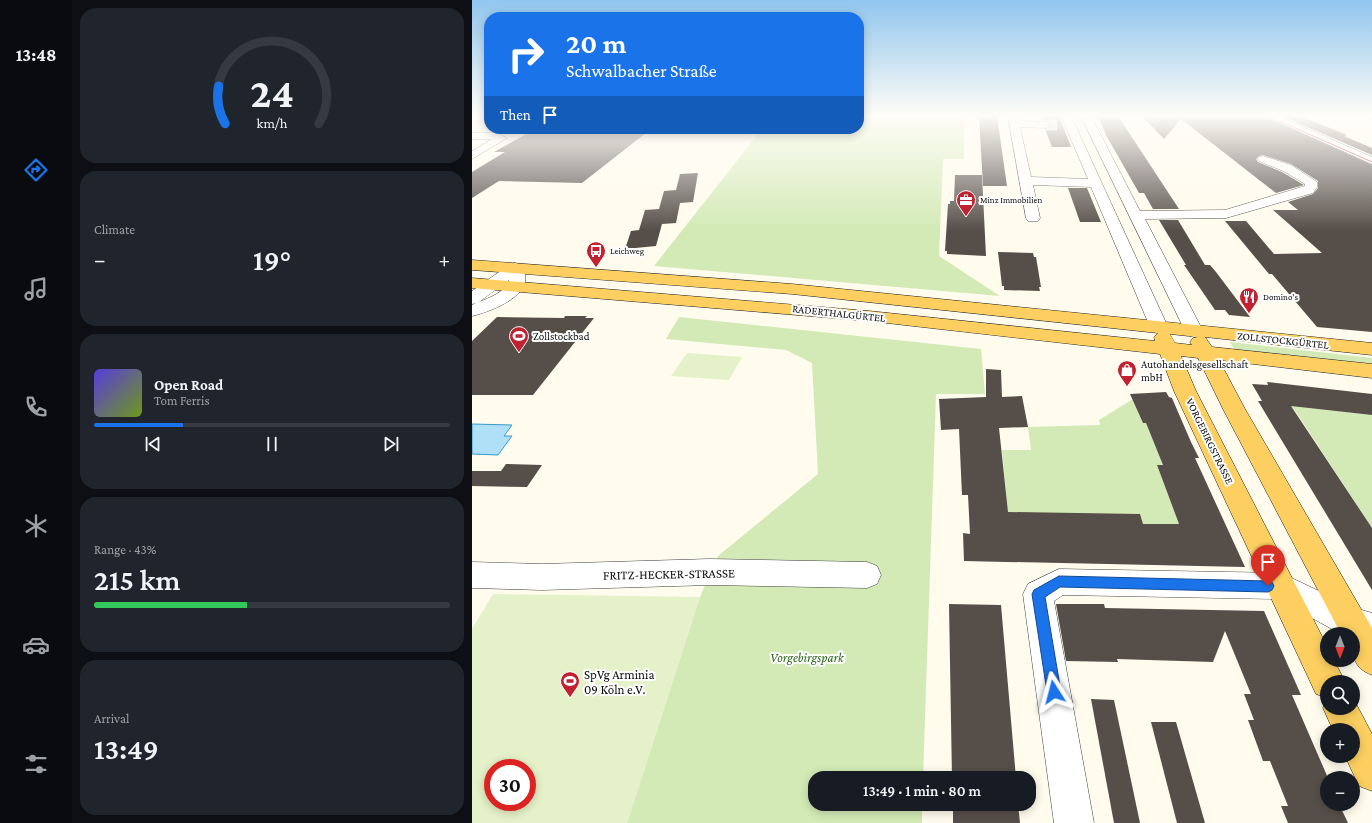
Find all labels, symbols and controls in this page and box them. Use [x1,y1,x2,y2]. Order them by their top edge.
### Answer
icon: right [500,28,552,80]
text: 20 m [566,28,626,59]
text: 13:48 [16,45,56,65]
text: Schwalbacher Straße [566,61,717,81]
text: 24 [250,69,294,115]
icon: arrive [539,104,561,126]
text: Then [500,107,531,123]
text: km/h [257,114,288,130]
icon: directions [22,156,50,184]
office icon: Minz Immobilien [955,189,977,217]
place label: Minz Immobilien [980,195,1042,205]
text: Climate [94,222,135,237]
bus stop icon: Leichweg [585,240,607,268]
text: 19° [253,243,291,276]
place label: Leichweg [610,246,645,256]
text: − [94,247,106,272]
text: + [438,247,450,272]
icon: music [22,275,50,303]
restaurant icon: Domino's [1238,286,1260,314]
place label: Domino's [1263,292,1298,302]
street label: RADERTHALGÜRTEL [792,302,887,324]
sports icon: Zollstockbad [508,325,530,353]
street label: ZOLLSTOCKGÜRTEL [1236,329,1330,351]
place label: Zollstockbad [533,330,590,342]
place label: Autohandelsgesellschaft mbH [1141,358,1249,383]
shop icon: Autohandelsgesellschaft mbH [1116,359,1138,387]
text: Open Road [154,377,223,393]
icon: phone [22,393,50,421]
text: Tom Ferris [154,393,209,408]
street label: VORGEBIRGSTRASSE [1184,396,1236,486]
icon: previous [142,433,164,455]
icon: pause [261,433,283,455]
icon: next [380,433,402,455]
icon: climate [22,512,50,540]
text: Range · 43% [94,542,156,557]
pin [1251,545,1285,586]
icon: arrive [1257,551,1279,573]
text: 215 km [94,563,180,596]
street label: FRITZ-HECKER-STRASSE [603,565,735,583]
north arrow [1320,627,1360,667]
map controls [1320,627,1360,811]
icon: car [22,631,50,659]
park label: Vorgebirgspark [770,650,845,665]
place label: SpVg Arminia 09 Köln e.V. [584,667,655,697]
sports icon: SpVg Arminia 09 Köln e.V. [559,670,581,698]
position arrow [1033,671,1075,713]
button: search [1320,675,1360,715]
text: Arrival [94,711,129,726]
button: + [1320,723,1360,763]
text: 13:49 [94,732,159,765]
icon: filters [22,750,50,778]
speed limit sign: 30 [484,759,536,811]
button: − [1320,771,1360,811]
text: 13:49 · 1 min · 80 m [863,783,981,799]

